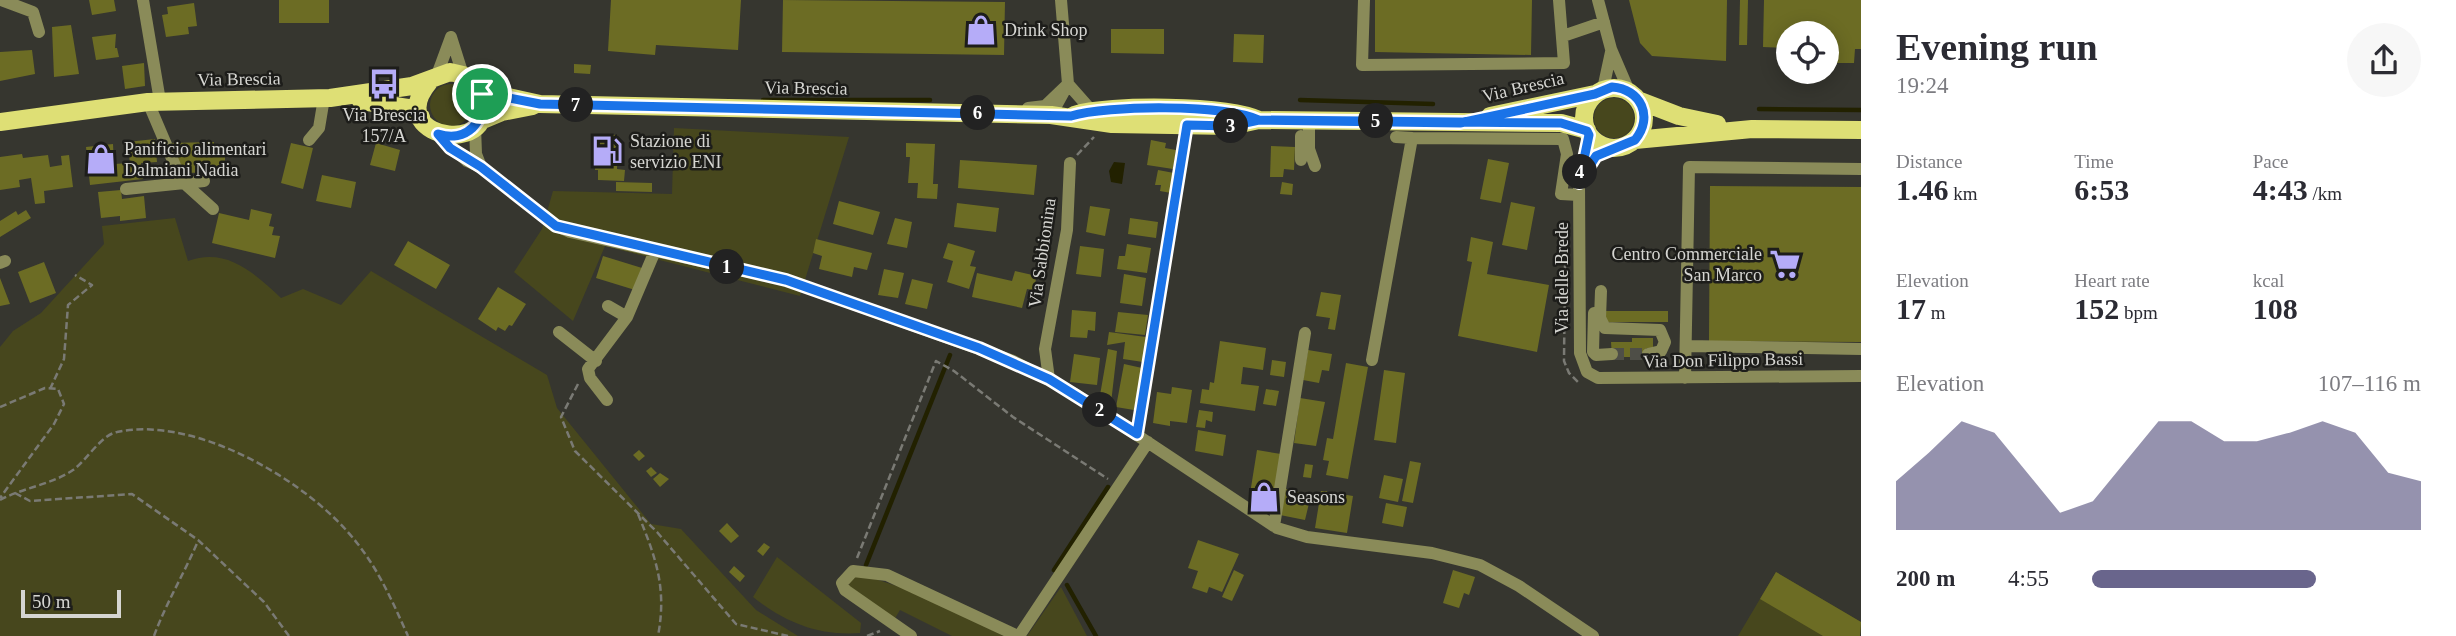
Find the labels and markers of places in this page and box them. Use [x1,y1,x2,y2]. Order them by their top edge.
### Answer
shop icon: Drink Shop [964,13,998,47]
place label: Drink Shop [1004,20,1088,40]
pin [452,64,512,124]
bus stop icon: Via Brescia 157/A [367,67,401,101]
pin: 7 [558,88,594,122]
pin: 6 [960,96,996,130]
pin: 5 [1358,104,1394,138]
place label: Via Brescia 157/A [342,105,426,146]
pin: 3 [1214,108,1248,144]
place label: Stazione di servizio ENI [630,131,721,172]
fuel station icon: Stazione di servizio ENI [590,134,624,168]
place label: Panificio alimentari Dalmiani Nadia [124,139,266,180]
shop icon: Panificio alimentari Dalmiani Nadia [84,142,118,176]
pin: 4 [1562,154,1598,190]
place label: Centro Commerciale San Marco [1612,244,1762,285]
supermarket icon: Centro Commerciale San Marco [1768,247,1802,281]
pin: 1 [710,250,744,284]
pin: 2 [1082,392,1118,428]
shop icon: Seasons [1247,480,1281,514]
place label: Seasons [1287,487,1345,507]

